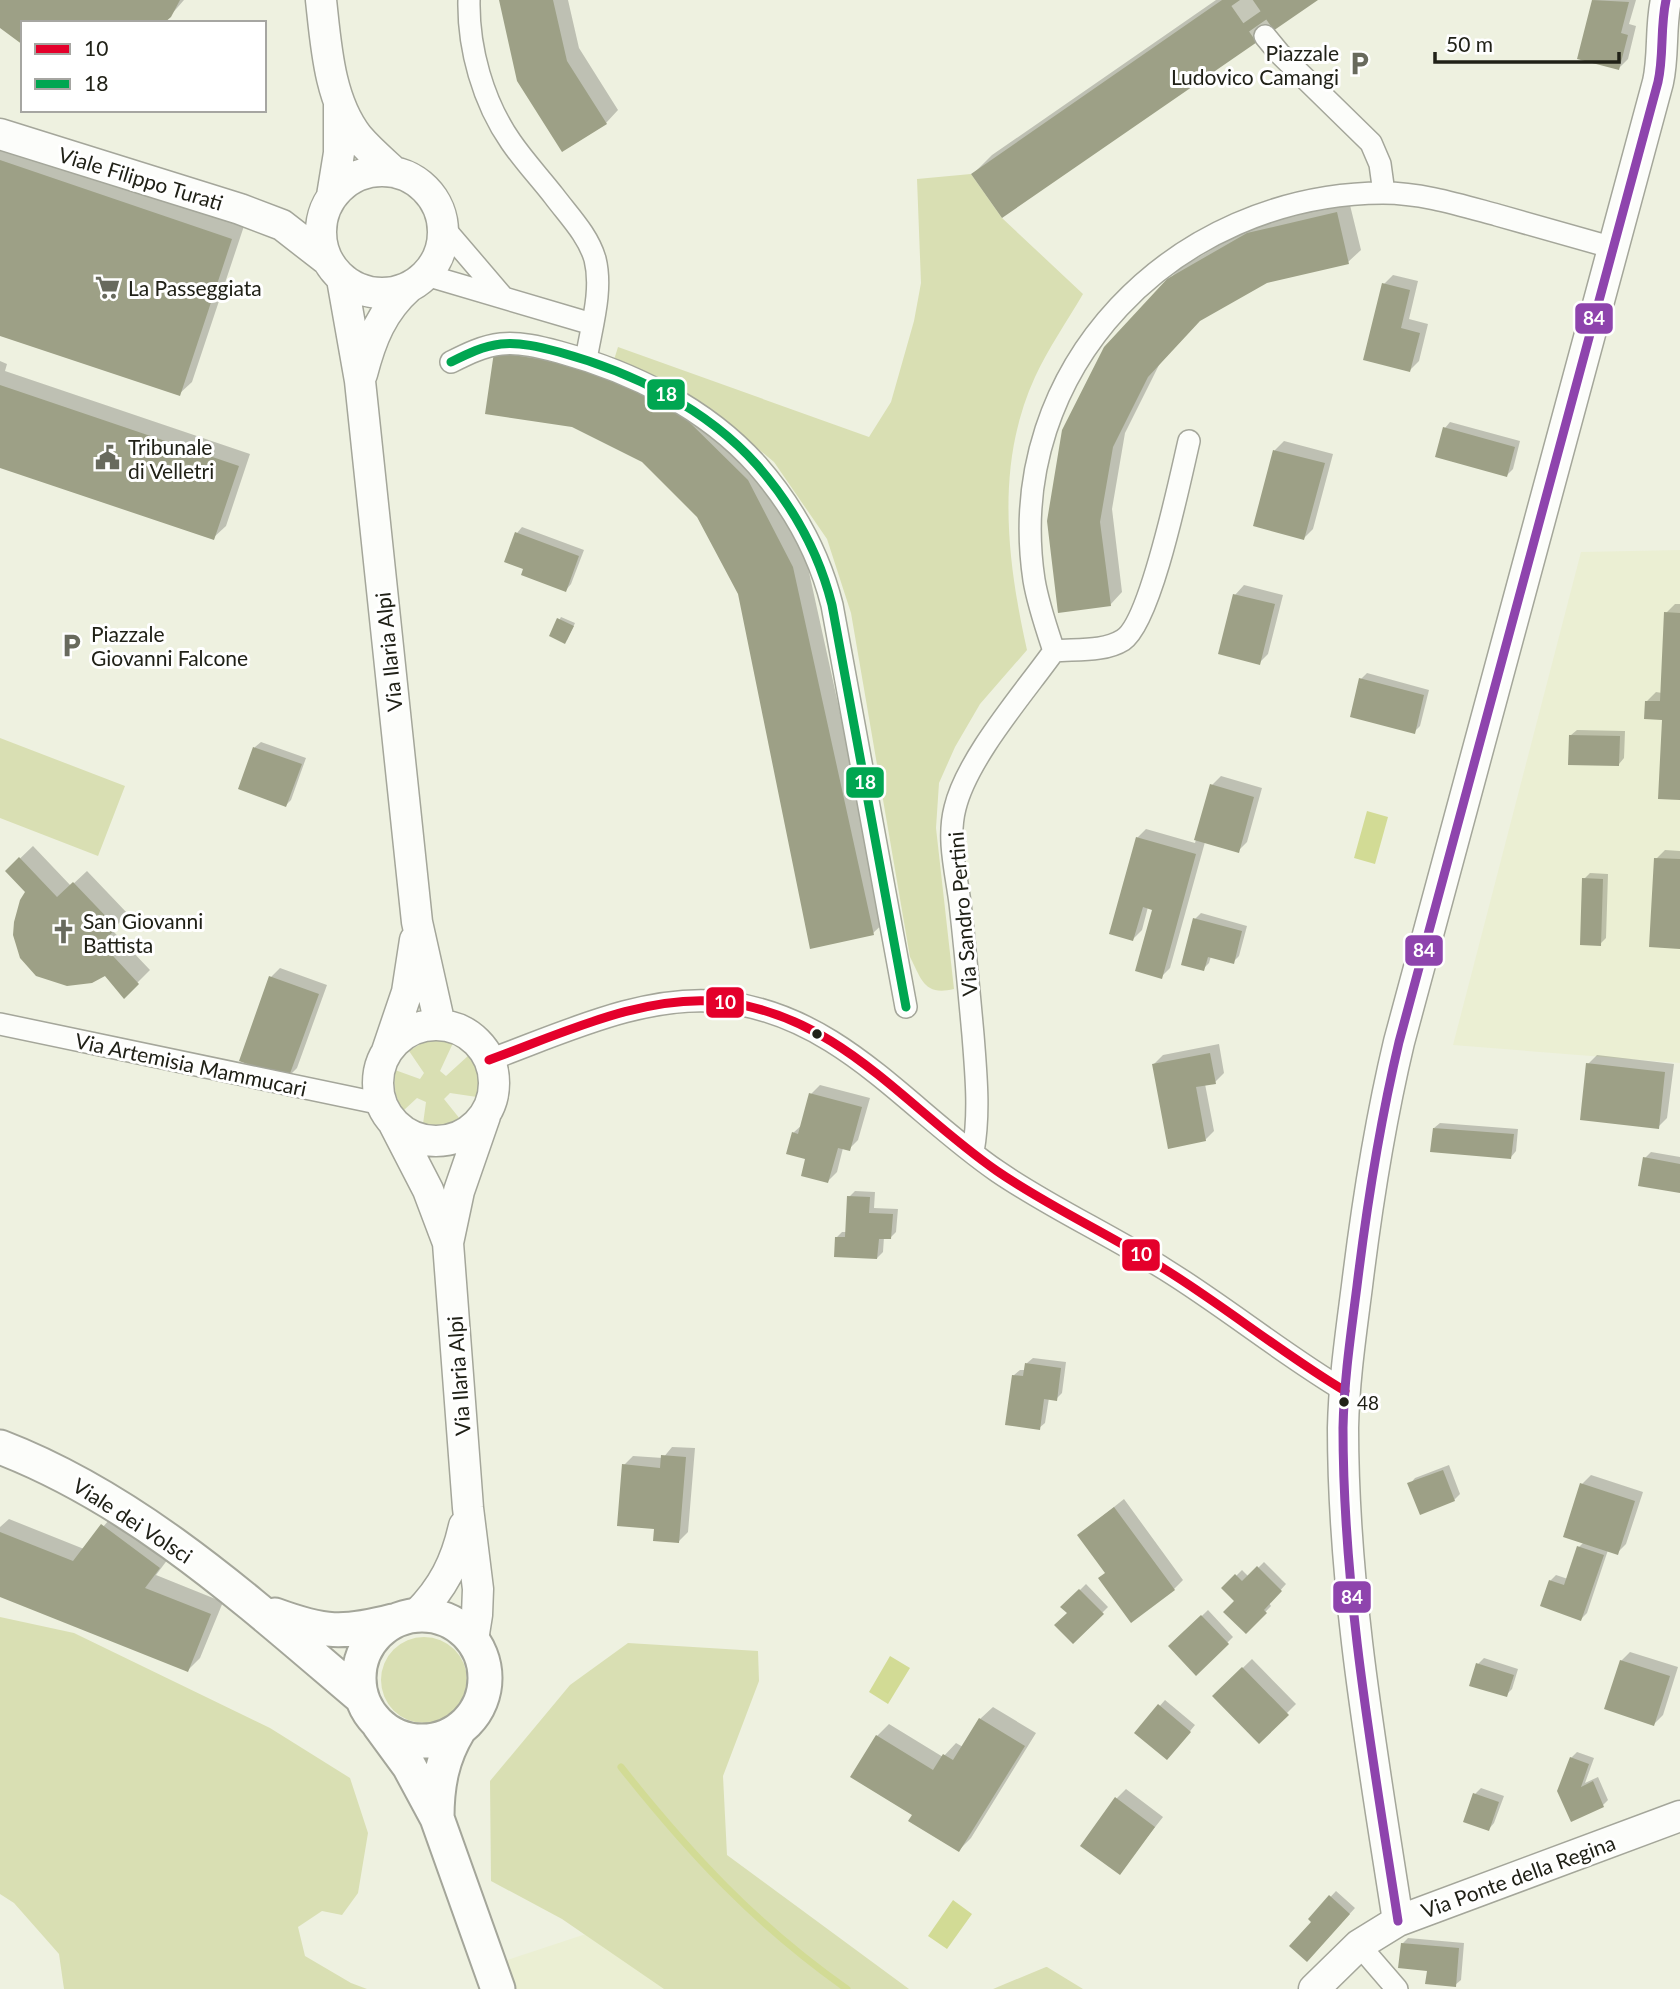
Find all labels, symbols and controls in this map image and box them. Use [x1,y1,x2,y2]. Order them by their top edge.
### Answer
legend [21,21,266,112]
scale bar [1435,21,1619,65]
text: 50 m [1446,31,1493,56]
text: 10 [84,35,108,60]
place label: Piazzale Ludovico Camangi [1171,40,1339,89]
parking icon: Piazzale Ludovico Camangi [1345,50,1373,78]
text: 18 [84,70,108,95]
street label: Viale Filippo Turati [56,141,226,215]
supermarket icon: La Passeggiata [94,273,122,301]
place label: La Passeggiata [128,275,262,300]
line badge: 84 [1574,302,1614,335]
text: 84 [1583,306,1605,329]
line badge: 18 [646,378,686,411]
text: 18 [655,382,677,405]
place label: Tribunale di Velletri [128,434,214,483]
public building icon: Tribunale di Velletri [94,444,122,472]
street label: Via Ilaria Alpi [369,591,407,713]
place label: Piazzale Giovanni Falcone [91,621,248,670]
parking icon: Piazzale Giovanni Falcone [57,631,85,659]
line badge: 18 [845,766,885,799]
text: 18 [854,770,876,793]
street label: Via Sandro Pertini [942,831,982,997]
place label: San Giovanni Battista [83,908,203,957]
church icon: San Giovanni Battista [49,918,77,946]
line badge: 84 [1404,934,1444,967]
text: 84 [1413,938,1435,961]
line badge: 10 [705,986,745,1019]
text: 10 [714,990,736,1013]
street label: Via Artemisia Mammucari [73,1027,309,1101]
unlabelled marker [810,1027,824,1041]
line badge: 10 [1121,1238,1161,1272]
text: 10 [1130,1242,1152,1265]
street label: Via Ilaria Alpi [441,1315,475,1437]
place label: 48 [1357,1391,1379,1414]
marker: 48 [1337,1395,1351,1409]
street label: Viale dei Volsci [69,1472,197,1568]
line badge: 84 [1332,1580,1372,1614]
text: 84 [1341,1585,1363,1608]
street label: Via Ponte della Regina [1418,1829,1618,1923]

